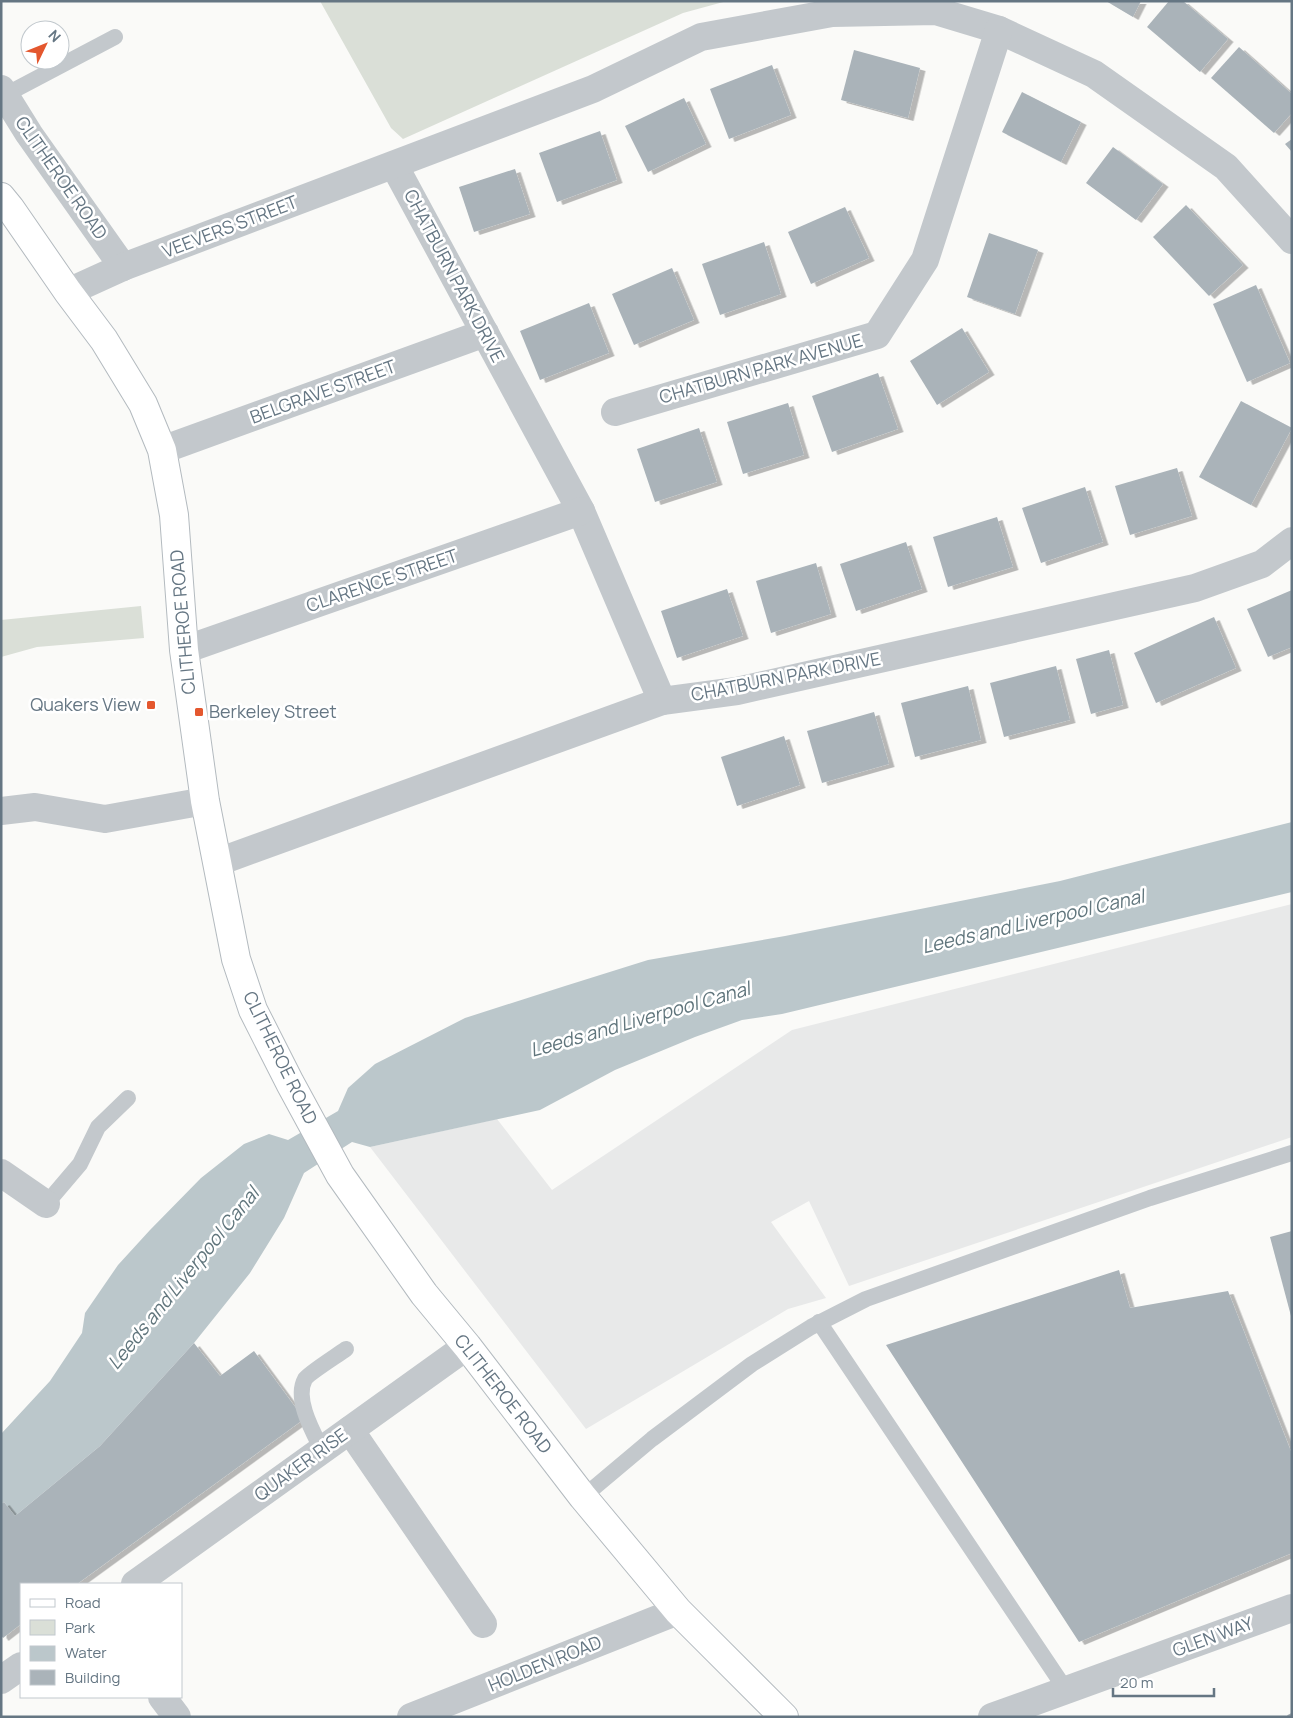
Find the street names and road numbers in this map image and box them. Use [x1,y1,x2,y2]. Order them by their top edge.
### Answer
street label: CLITHEROE ROAD [10,111,113,244]
street label: CHATBURN PARK DRIVE [399,185,511,366]
street label: VEEVERS STREET [159,189,301,263]
street label: CHATBURN PARK AVENUE [656,328,865,409]
street label: BELGRAVE STREET [246,353,399,429]
street label: CLARENCE STREET [303,543,461,617]
street label: CLITHEROE ROAD [164,549,200,696]
street label: CHATBURN PARK DRIVE [689,646,883,706]
street label: CLITHEROE ROAD [238,987,324,1128]
street label: CLITHEROE ROAD [450,1329,558,1458]
street label: QUAKER RISE [249,1422,352,1506]
street label: GLEN WAY [1169,1610,1257,1662]
street label: HOLDEN ROAD [484,1629,605,1697]

